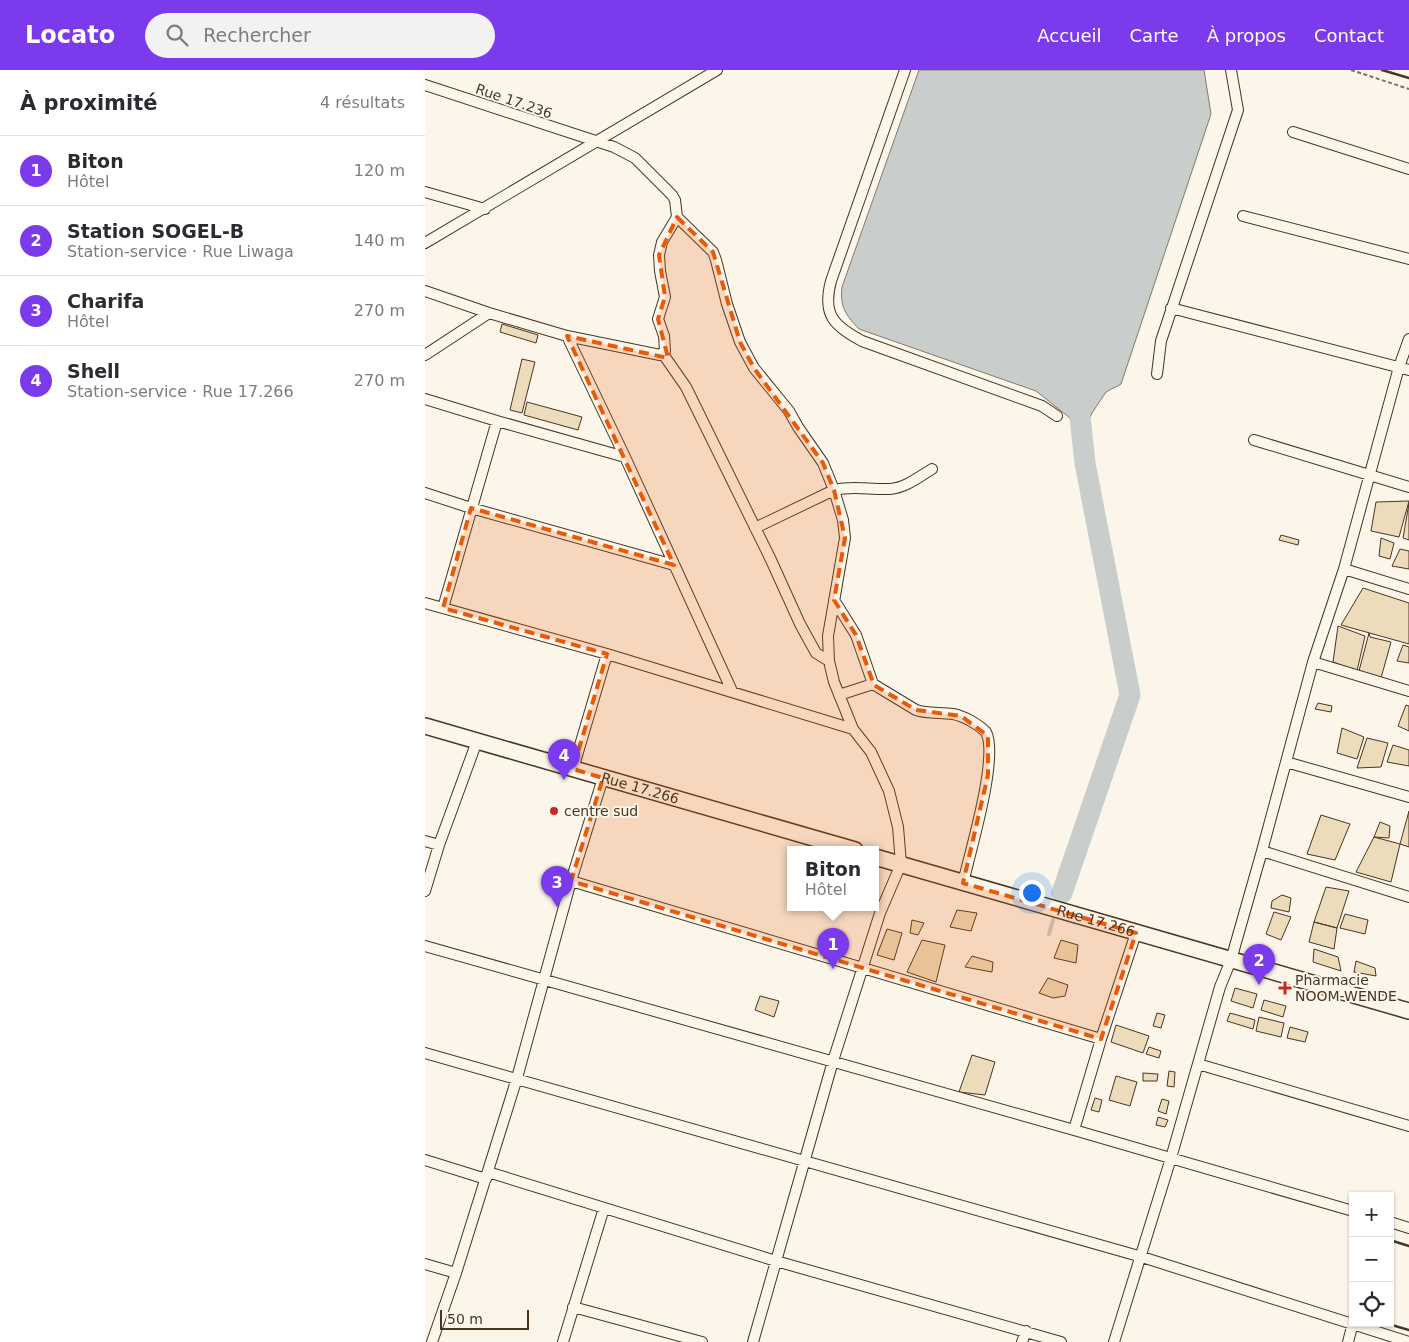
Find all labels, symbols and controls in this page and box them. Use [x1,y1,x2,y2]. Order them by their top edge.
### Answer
search box [145,13,495,58]
text: Locato [25,21,115,49]
icon: search [163,21,191,49]
text: Rechercher [203,24,311,46]
text: Accueil [1037,25,1102,46]
text: Carte [1130,25,1179,46]
text: À propos [1207,25,1286,46]
text: Contact [1314,25,1384,46]
street label: Rue 17.236 [474,80,555,122]
text: À proximité [20,91,157,115]
text: 4 résultats [320,93,405,112]
text: Biton [67,150,124,172]
text: 1 [30,161,42,180]
text: 120 m [354,161,405,180]
text: Hôtel [67,172,109,191]
text: Station SOGEL-B [67,220,244,242]
text: 2 [30,231,42,250]
text: 140 m [354,231,405,250]
text: Station-service · Rue Liwaga [67,242,294,261]
text: Charifa [67,290,144,312]
text: 3 [30,301,42,320]
text: 270 m [354,301,405,320]
text: Hôtel [67,312,109,331]
text: Shell [67,360,120,382]
text: 4 [30,371,42,390]
text: 270 m [354,371,405,390]
text: Station-service · Rue 17.266 [67,382,294,401]
pin: 4 [548,739,580,780]
street label: Rue 17.266 [600,769,681,807]
place label: centre sud [564,803,638,819]
marker: centre sud [548,805,560,817]
popup [787,846,879,911]
text: Biton [805,858,861,880]
pin: 3 [541,866,573,907]
text: Hôtel [805,880,847,899]
your location [1019,880,1045,906]
street label: Rue 17.266 [1055,902,1137,940]
pin: 1 [817,928,849,969]
pin: 2 [1243,944,1275,985]
place label: Pharmacie NOOM-WENDE [1295,972,1397,1004]
marker: Pharmacie NOOM-WENDE [1279,982,1291,994]
map controls [1349,1192,1394,1327]
button: + [1349,1192,1394,1237]
button: − [1349,1237,1394,1282]
button: locate [1349,1282,1394,1327]
scale bar [440,1307,529,1330]
text: 50 m [447,1311,483,1327]

